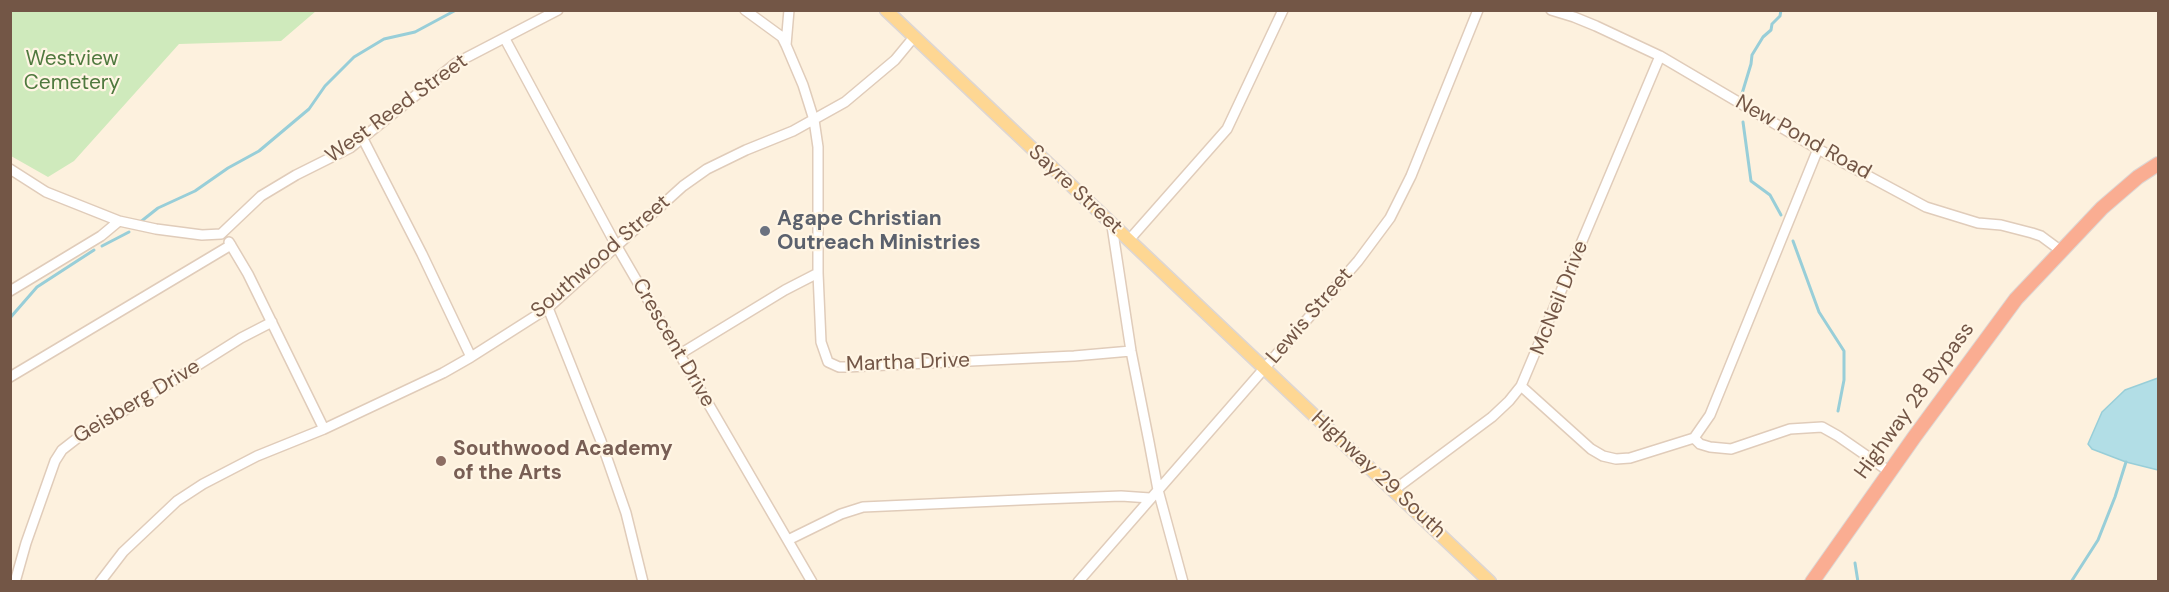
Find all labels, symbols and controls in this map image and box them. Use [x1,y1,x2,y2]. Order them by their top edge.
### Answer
park label: Westview Cemetery [24,46,120,96]
street label: West Reed Street [321,49,473,169]
street label: New Pond Road [1731,90,1875,186]
street label: Sayre Street [1023,140,1127,240]
street label: Southwood Street [526,190,676,324]
place label: Agape Christian Outreach Ministries [777,206,981,256]
marker: Agape Christian Outreach Ministries [758,224,772,238]
street label: McNeil Drive [1526,237,1594,359]
street label: Lewis Street [1262,263,1358,369]
street label: Crescent Drive [626,274,720,412]
street label: Highway 28 Bypass [1850,318,1980,484]
street label: Martha Drive [846,348,970,378]
street label: Geisberg Drive [69,354,205,450]
street label: Highway 29 South [1305,406,1451,544]
place label: Southwood Academy of the Arts [453,436,673,486]
marker: Southwood Academy of the Arts [434,454,448,468]

